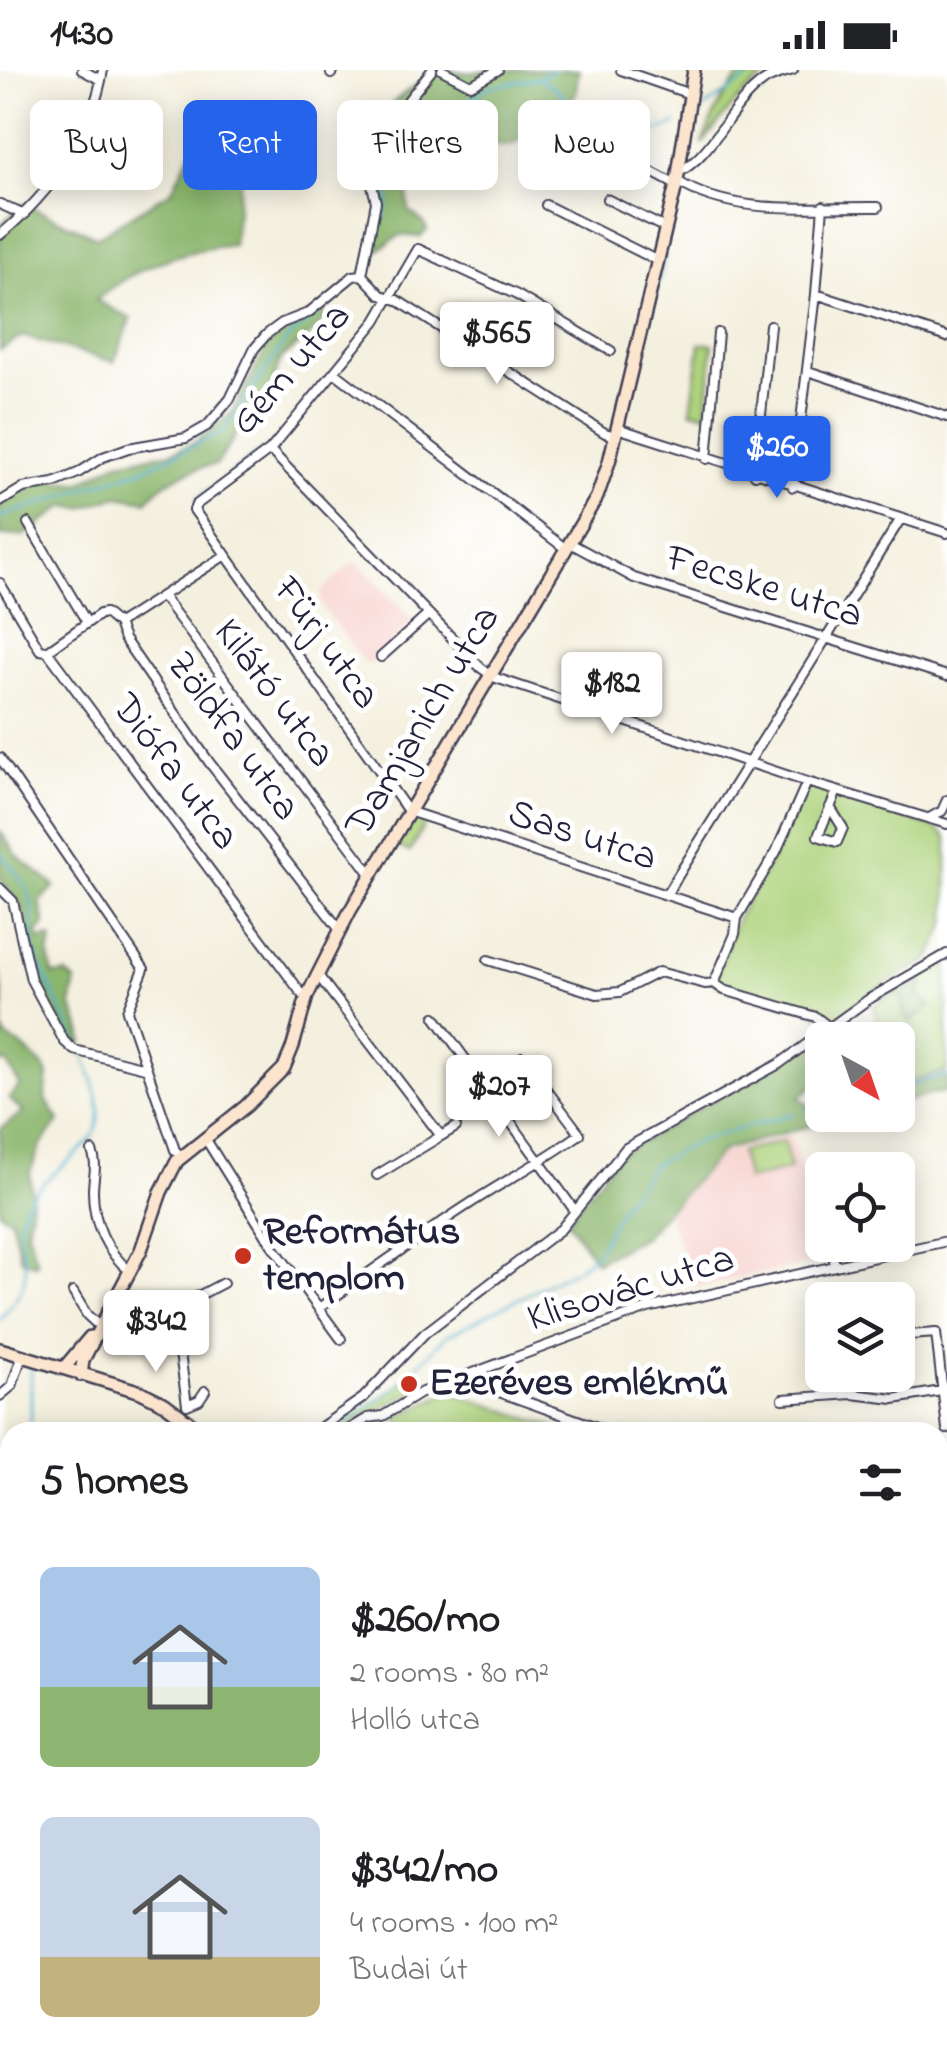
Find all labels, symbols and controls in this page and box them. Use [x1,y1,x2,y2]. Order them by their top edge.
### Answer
text: 14:30 [50,7,113,63]
chip: Buy [30,100,163,190]
chip: Rent [183,100,317,190]
chip: Filters [337,100,498,190]
chip: New [518,100,650,190]
street label: Gém utca [217,290,367,450]
pin: $565 [438,302,556,387]
text: $565 [462,311,532,358]
pin: $260 [718,416,836,501]
text: $260 [745,425,809,472]
street label: Fecske utca [657,530,870,646]
street label: Fürj utca [256,564,393,723]
street label: Damjanich utca [331,595,516,850]
street label: Kilátó utca [197,607,349,781]
street label: Zöldfa utca [150,640,314,834]
pin: $182 [553,652,671,737]
text: $182 [583,661,641,708]
street label: Diófa utca [95,681,253,864]
street label: Sas utca [500,785,664,889]
north arrow [805,1022,915,1132]
map controls [805,1022,915,1392]
pin: $207 [440,1055,558,1140]
text: $207 [468,1064,530,1111]
button: locate [805,1152,915,1262]
place label: Református templom [262,1204,460,1309]
street label: Klisovác utca [520,1231,742,1349]
marker: Református templom [232,1245,254,1267]
button: layers [805,1282,915,1392]
pin: $342 [97,1290,215,1375]
text: $342 [125,1299,187,1346]
place label: Ezeréves emlékmű [429,1355,728,1414]
marker: Ezeréves emlékmű [398,1373,420,1395]
text: 5 homes [40,1452,189,1513]
icon: filters [853,1455,908,1510]
text: $260/mo [350,1590,500,1651]
icon: home [120,1607,240,1727]
text: 2 rooms · 80 m² [350,1651,549,1698]
text: Holló utca [350,1698,480,1745]
text: $342/mo [350,1840,498,1901]
icon: home [120,1857,240,1977]
text: 4 rooms · 100 m² [350,1901,558,1948]
text: Budai út [350,1948,468,1995]

